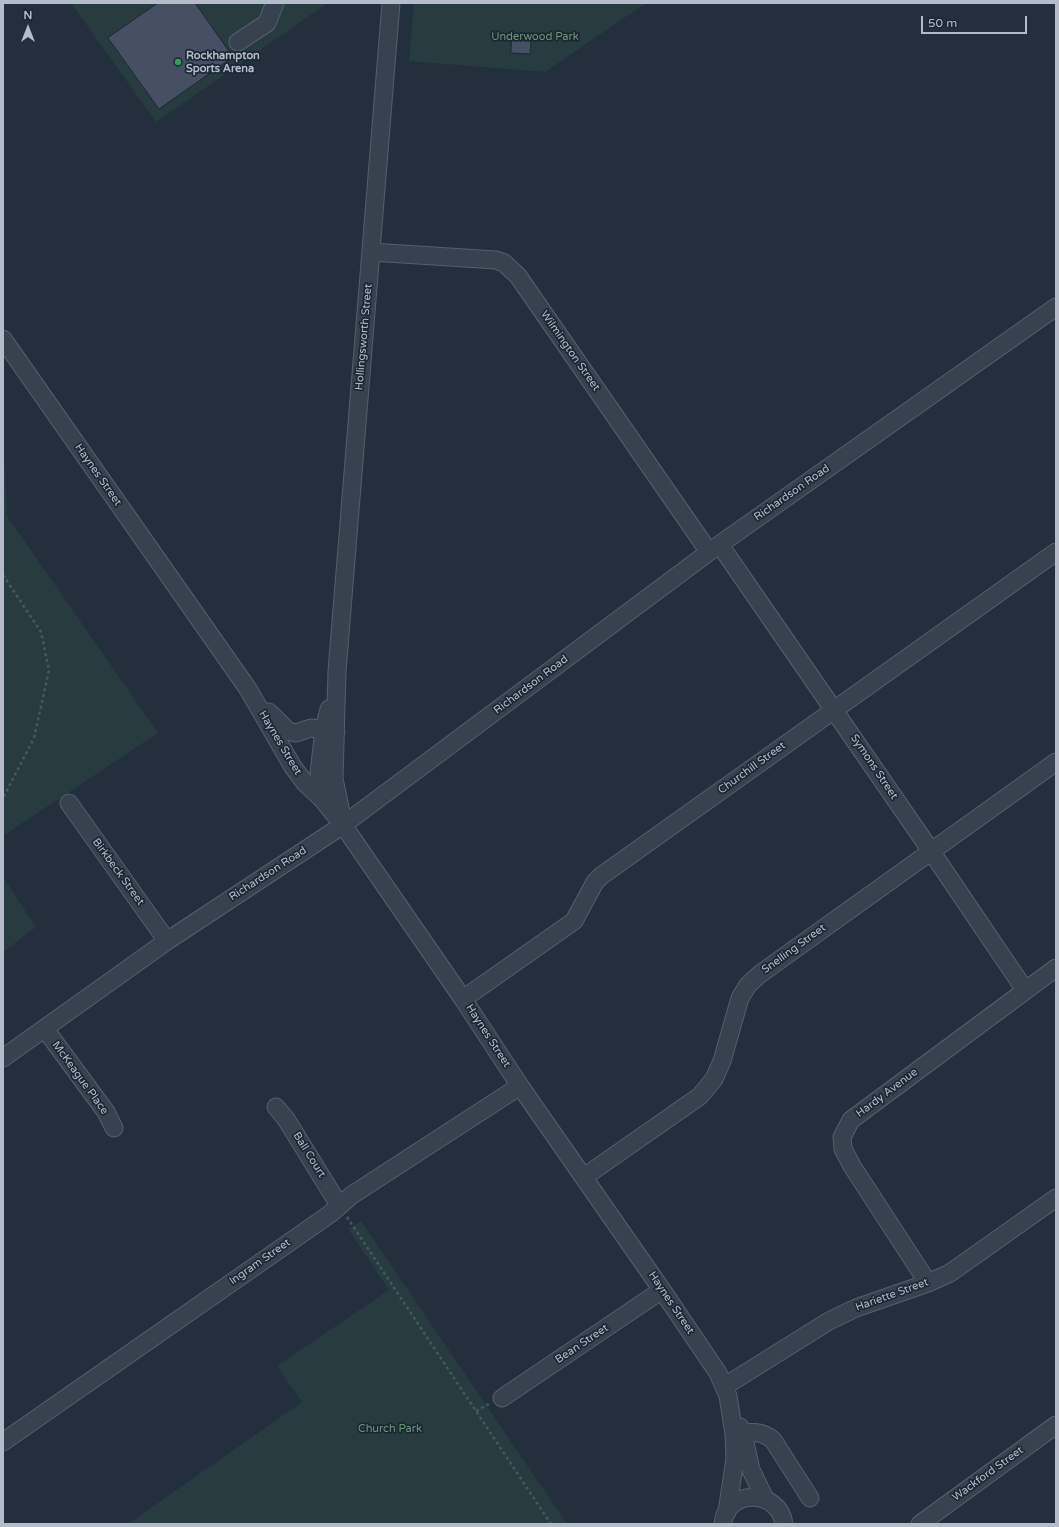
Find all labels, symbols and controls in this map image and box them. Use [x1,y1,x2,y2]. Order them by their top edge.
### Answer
north arrow [8,8,48,48]
scale bar [923,8,1029,34]
text: N [24,9,32,22]
text: 50 m [928,16,957,30]
park label: Underwood Park [491,30,579,44]
place label: Rockhampton Sports Arena [186,49,260,75]
marker: Rockhampton Sports Arena [173,57,183,67]
street label: Hollingsworth Street [353,283,375,391]
street label: Wilmington Street [537,308,603,394]
street label: Haynes Street [72,441,124,509]
street label: Richardson Road [752,462,832,524]
street label: Richardson Road [491,653,571,717]
street label: Haynes Street [256,708,304,778]
street label: Symons Street [847,732,901,802]
street label: Churchill Street [716,739,788,797]
street label: Birkbeck Street [89,836,147,908]
street label: Richardson Road [227,844,309,904]
street label: Snelling Street [759,921,829,977]
street label: Haynes Street [463,1002,513,1070]
street label: McKeague Place [49,1039,111,1117]
street label: Hardy Avenue [854,1066,920,1120]
street label: Ball Court [290,1130,328,1180]
street label: Ingram Street [227,1236,293,1288]
street label: Haynes Street [645,1269,697,1337]
street label: Hariette Street [854,1276,930,1314]
street label: Bean Street [553,1321,611,1367]
park label: Church Park [358,1422,422,1436]
street label: Wackford Street [950,1444,1026,1504]

